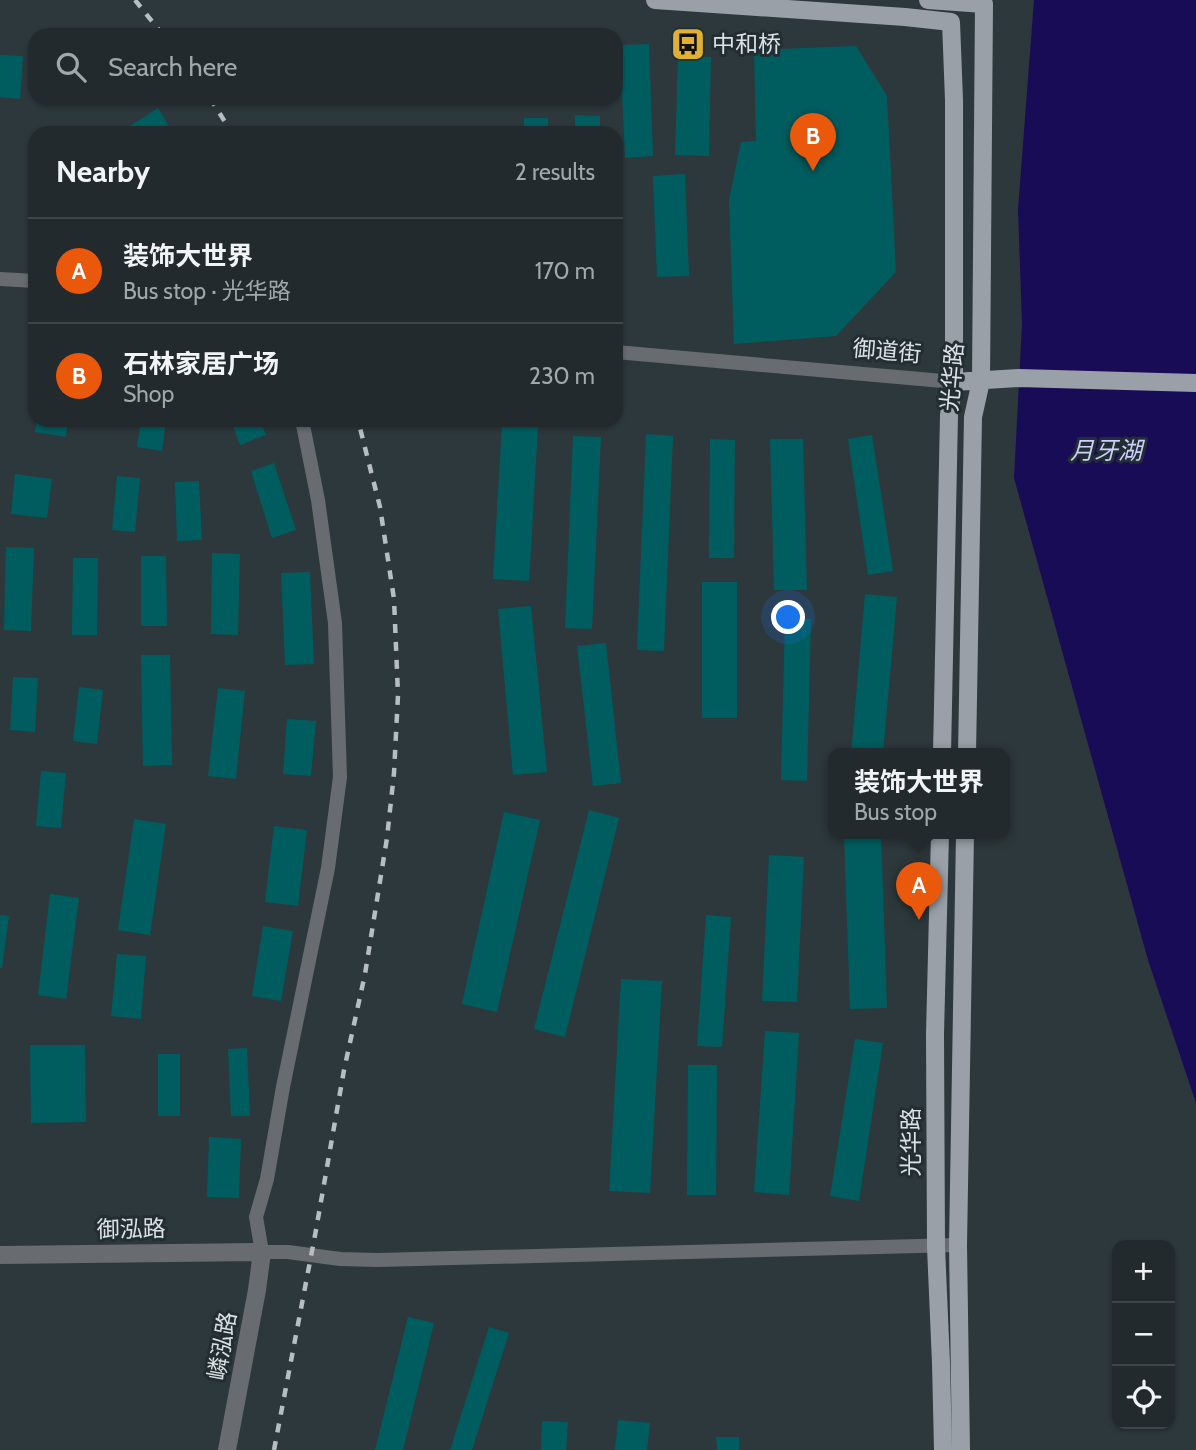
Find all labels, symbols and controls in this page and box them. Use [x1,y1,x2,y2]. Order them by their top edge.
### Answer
bus stop icon: 中和桥 [669,25,707,63]
search box [28,28,623,105]
place label: 中和桥 [712,30,781,58]
icon: search [52,48,90,86]
text: Search here [108,51,237,83]
pin: B [790,113,836,171]
text: Nearby [56,153,150,190]
text: 2 results [515,158,595,186]
text: 装饰大世界 [123,240,253,272]
text: A [72,257,86,285]
text: 170 m [535,257,595,285]
text: Bus stop · 光华路 [123,277,291,305]
street label: 御道街 [851,334,923,368]
street label: 光华路 [935,341,969,413]
text: 石林家居广场 [123,348,279,380]
text: B [72,362,86,390]
text: 230 m [529,362,595,390]
text: Shop [123,380,174,408]
water label: 月牙湖 [1070,436,1146,465]
your location [771,600,805,634]
popup [828,748,1010,839]
text: 装饰大世界 [854,766,984,798]
text: Bus stop [854,798,937,826]
pin: A [896,862,942,920]
street label: 光华路 [897,1108,925,1177]
street label: 御泓路 [96,1214,166,1244]
map controls [1112,1240,1175,1429]
button: + [1112,1240,1175,1303]
button: − [1112,1303,1175,1366]
street label: 嶙泓路 [202,1310,242,1382]
button: locate [1112,1366,1175,1429]

